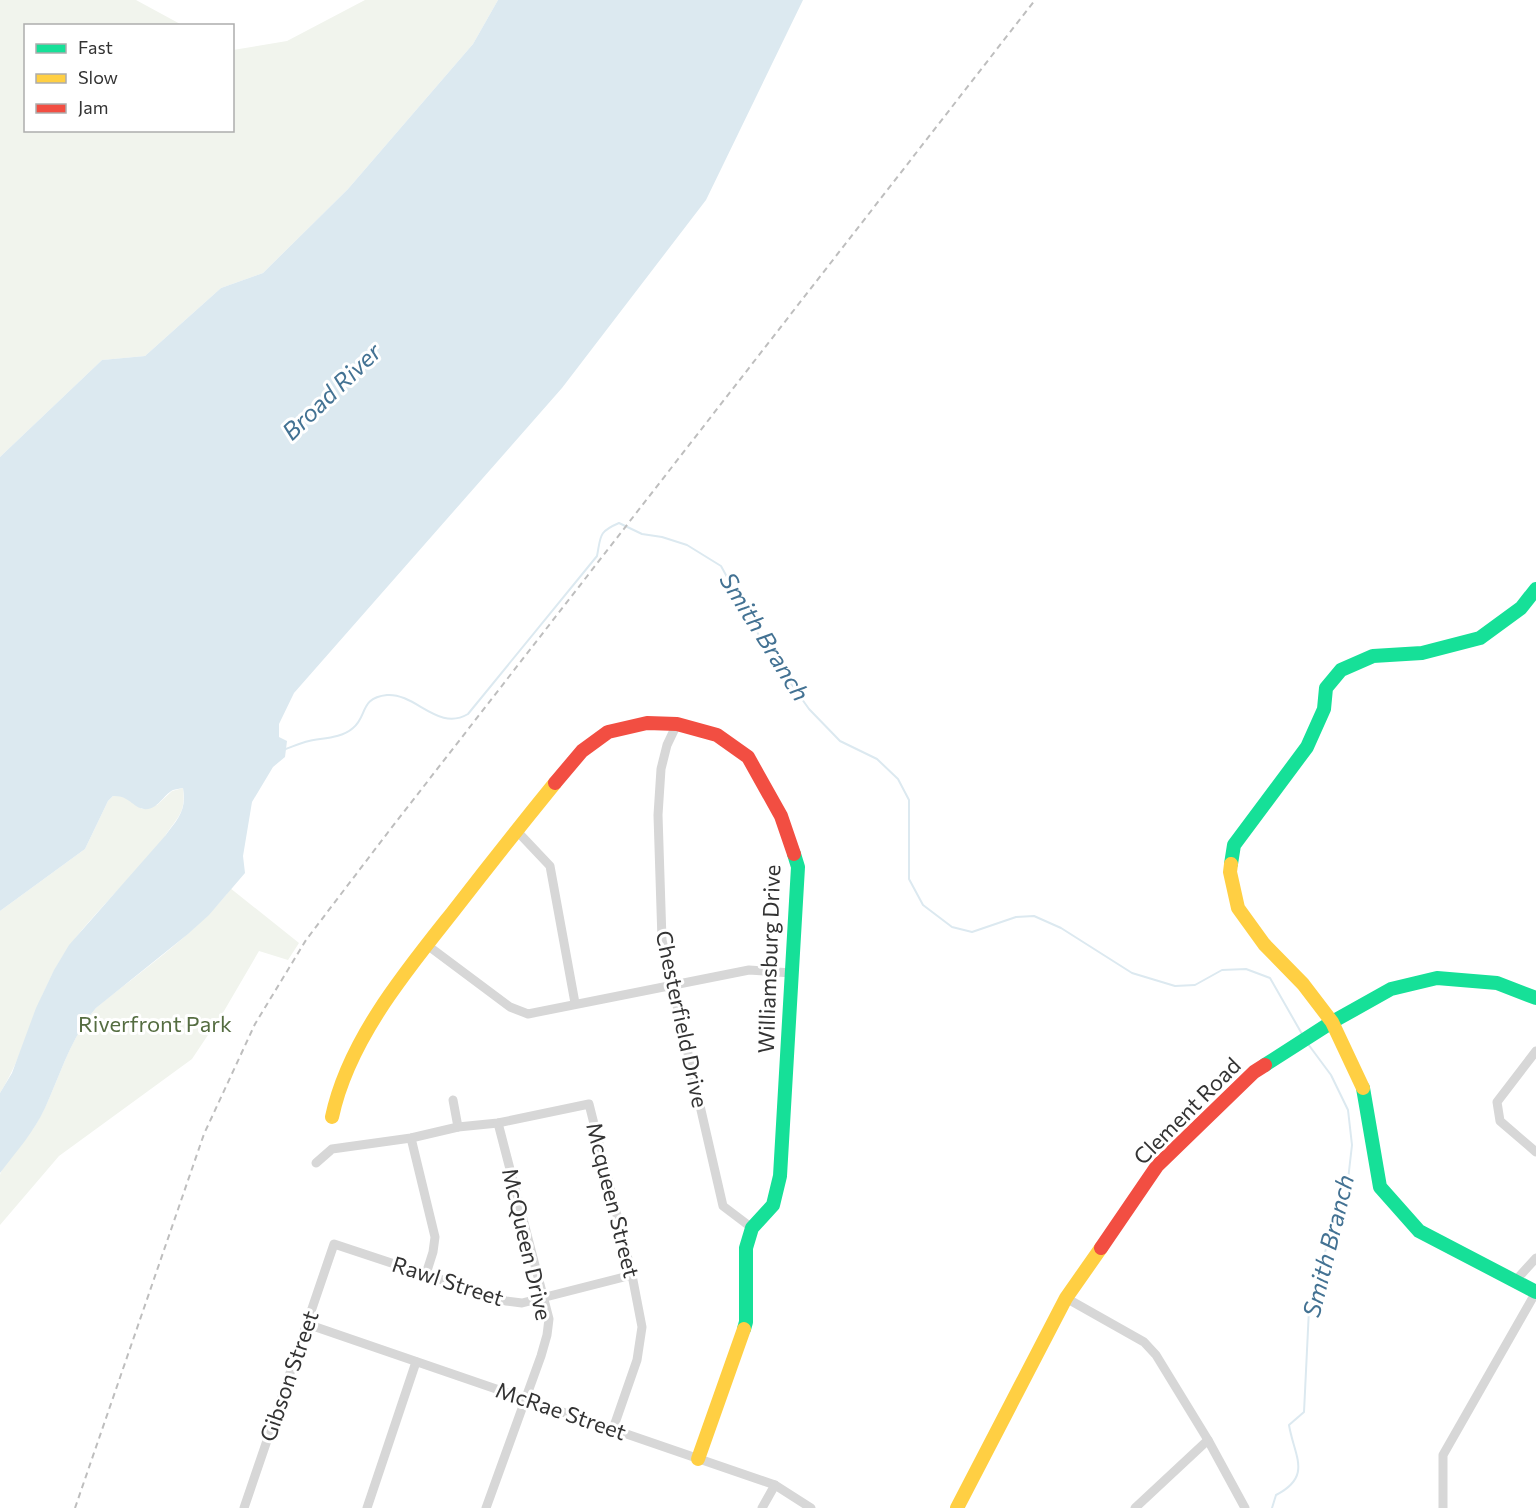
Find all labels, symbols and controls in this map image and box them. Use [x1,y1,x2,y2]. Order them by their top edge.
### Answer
legend [24,24,234,132]
text: Fast [78,36,113,58]
text: Slow [78,66,118,88]
text: Jam [78,96,108,118]
water label: Broad River [275,336,388,445]
water label: Smith Branch [714,567,816,706]
street label: Williamsburg Drive [752,864,785,1054]
street label: Chesterfield Drive [651,928,714,1110]
park label: Riverfront Park [78,1010,232,1037]
street label: Clement Road [1128,1052,1246,1170]
street label: Mcqueen Street [581,1119,646,1280]
street label: McQueen Drive [497,1165,558,1323]
water label: Smith Branch [1296,1171,1359,1320]
street label: Rawl Street [389,1250,507,1311]
street label: Gibson Street [254,1307,324,1445]
street label: McRae Street [492,1376,630,1445]

